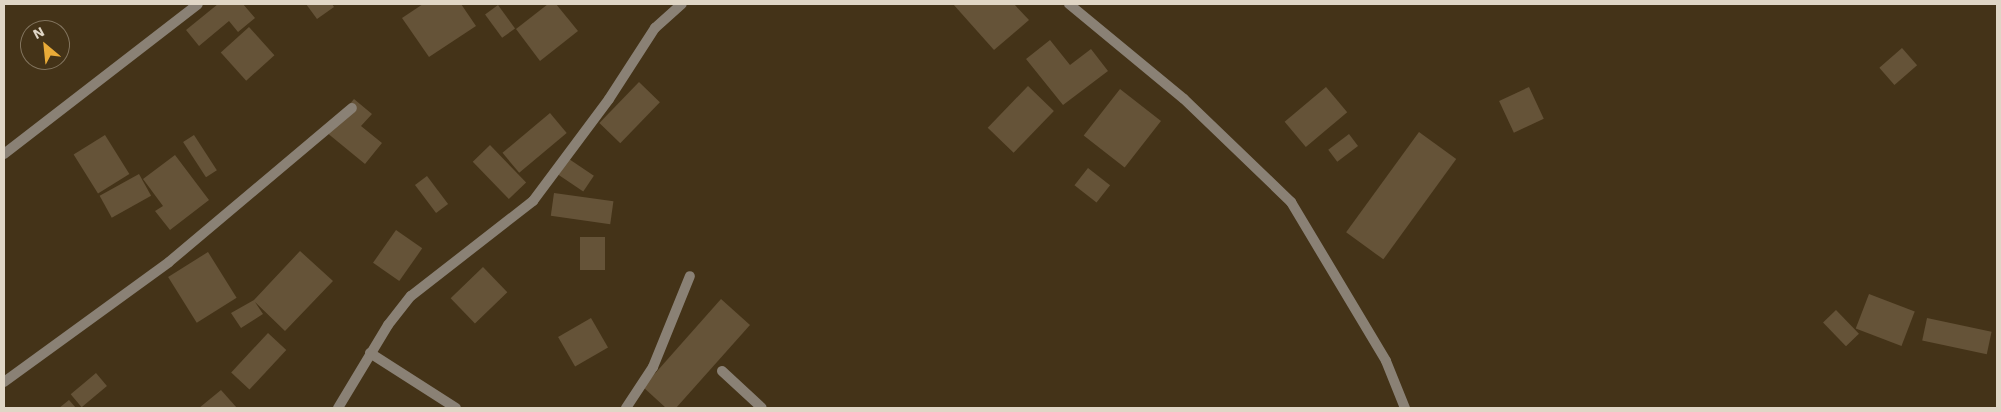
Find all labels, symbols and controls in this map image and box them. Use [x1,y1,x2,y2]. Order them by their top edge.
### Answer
north arrow [20,20,70,70]
text: N [30,23,47,42]

